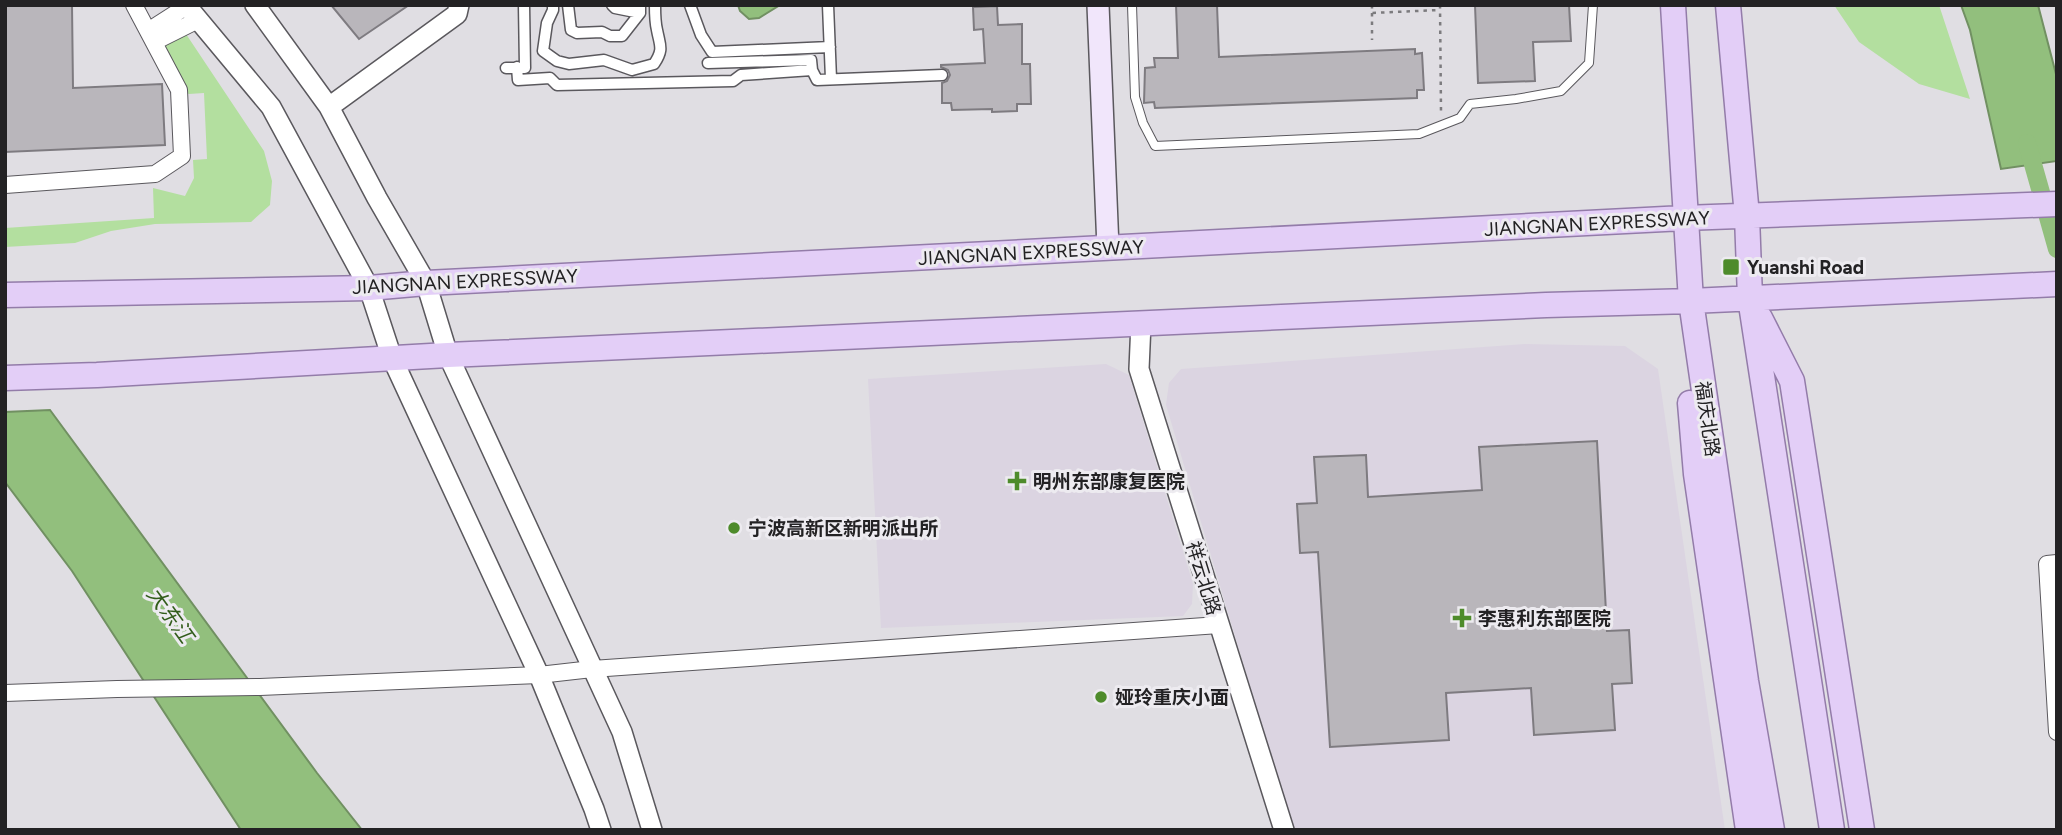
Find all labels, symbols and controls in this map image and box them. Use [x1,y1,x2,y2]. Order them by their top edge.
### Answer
street label: JIANGNAN EXPRESSWAY [1484,206,1711,241]
street label: JIANGNAN EXPRESSWAY [918,235,1145,270]
place label: Yuanshi Road [1747,256,1864,279]
marker: Yuanshi Road [1721,257,1741,277]
street label: JIANGNAN EXPRESSWAY [352,264,579,299]
street label: 福庆北路 [1691,380,1724,458]
place label: 明州东部康复医院 [1033,470,1185,493]
marker: 明州东部康复医院 [1007,471,1027,491]
place label: 宁波高新区新明派出所 [748,517,938,540]
marker: 宁波高新区新明派出所 [726,520,742,536]
street label: 祥云北路 [1181,538,1226,618]
water label: 大东江 [142,582,200,649]
place label: 李惠利东部医院 [1478,607,1611,630]
marker: 李惠利东部医院 [1452,608,1472,628]
place label: 娅玲重庆小面 [1115,686,1229,709]
marker: 娅玲重庆小面 [1093,689,1109,705]

